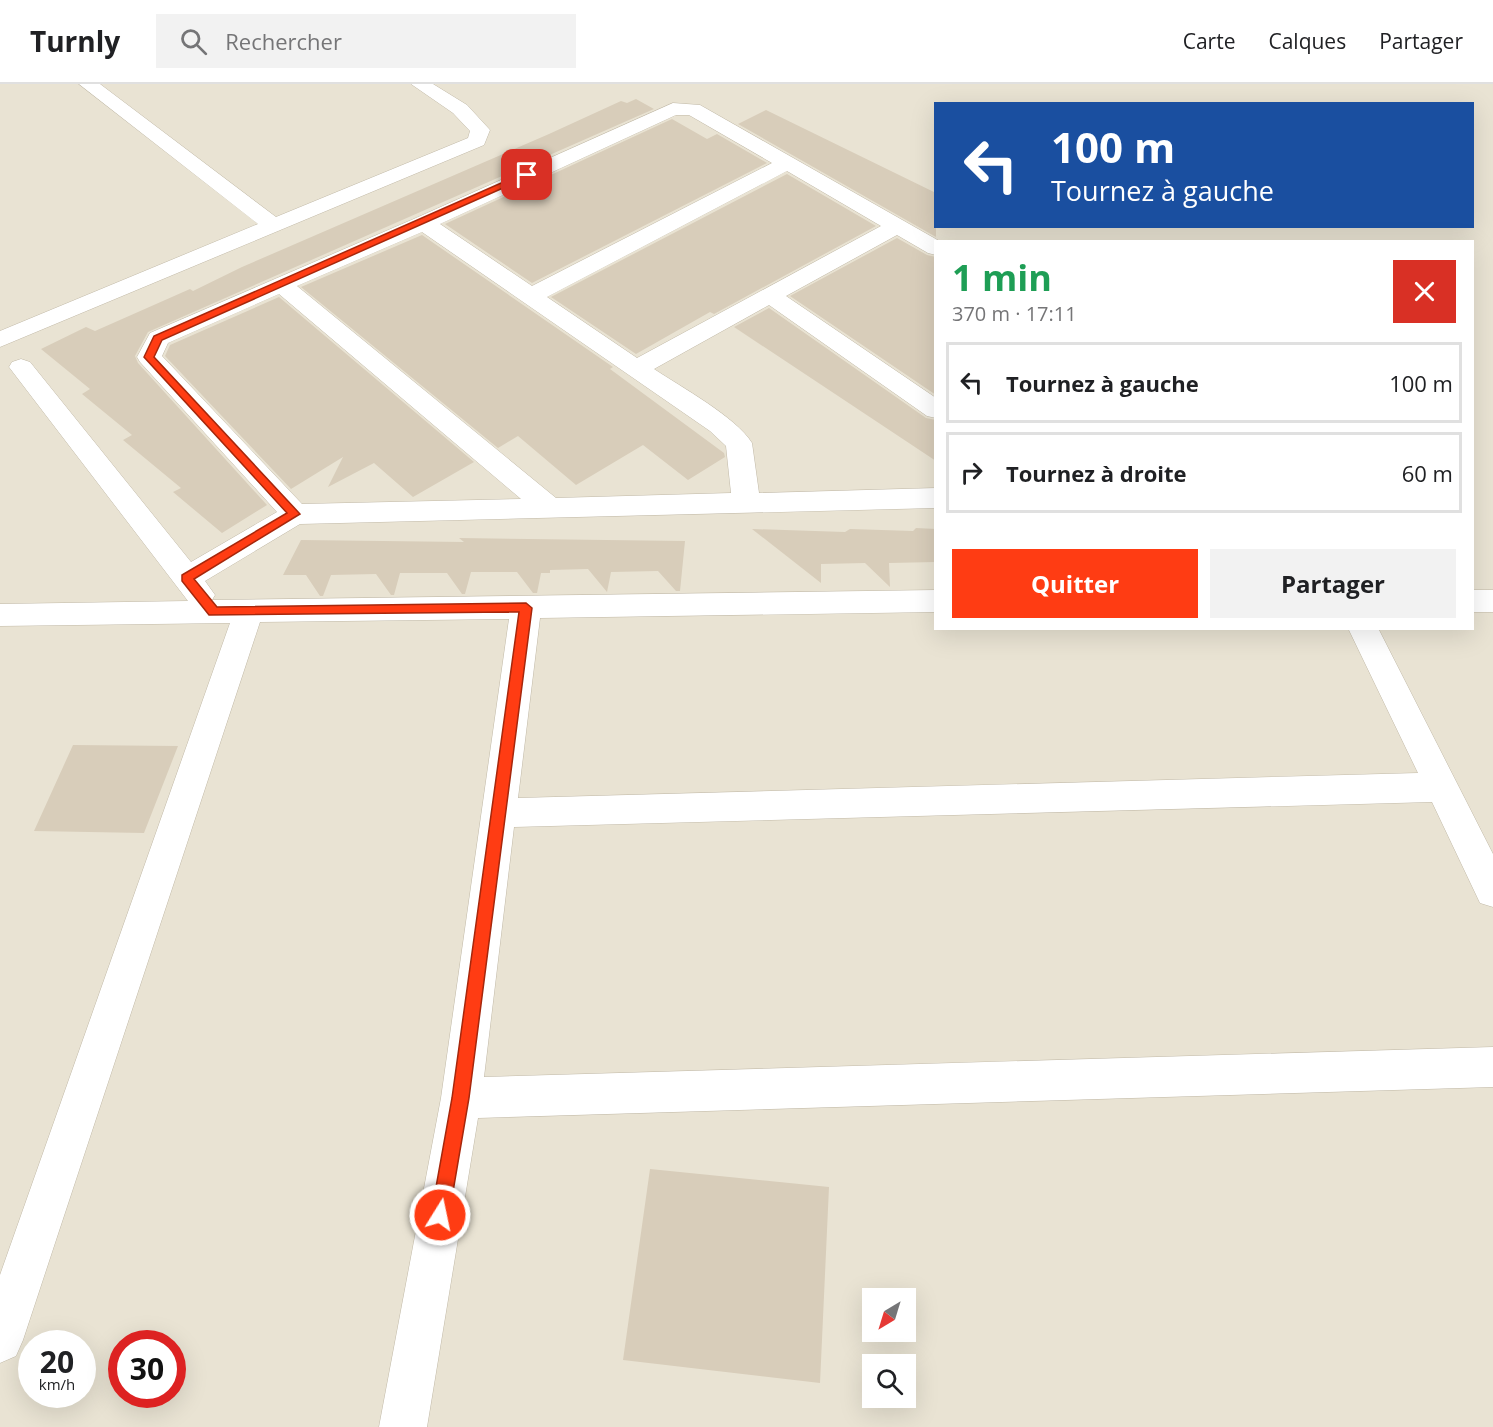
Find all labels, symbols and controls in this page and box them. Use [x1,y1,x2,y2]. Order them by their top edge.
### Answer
search box [156,14,576,68]
text: Turnly [30,22,120,60]
icon: search [177,25,210,58]
text: Rechercher [225,26,342,56]
text: Carte [1183,27,1235,55]
text: Calques [1268,27,1346,55]
text: Partager [1379,27,1463,55]
text: 100 m [1051,118,1175,175]
icon: left [952,126,1030,204]
pin [501,149,552,200]
icon: arrive [510,158,543,191]
text: Tournez à gauche [1051,172,1274,209]
text: 1 min [952,253,1052,302]
button: close [1393,260,1456,323]
text: 370 m · 17:11 [952,300,1077,327]
icon: left [955,366,988,399]
text: Tournez à gauche [1006,368,1199,398]
text: 100 m [1389,368,1453,398]
icon: right [955,456,988,489]
text: Tournez à droite [1006,458,1187,488]
text: 60 m [1402,458,1453,488]
button: Quitter [952,549,1198,618]
button: Partager [1210,549,1456,618]
position arrow [408,1183,472,1247]
north arrow [862,1288,916,1342]
map controls [862,1288,916,1408]
speed limit sign: 30 [108,1330,186,1408]
text: 20 [40,1341,74,1382]
button: search [862,1354,916,1408]
text: km/h [39,1374,75,1394]

